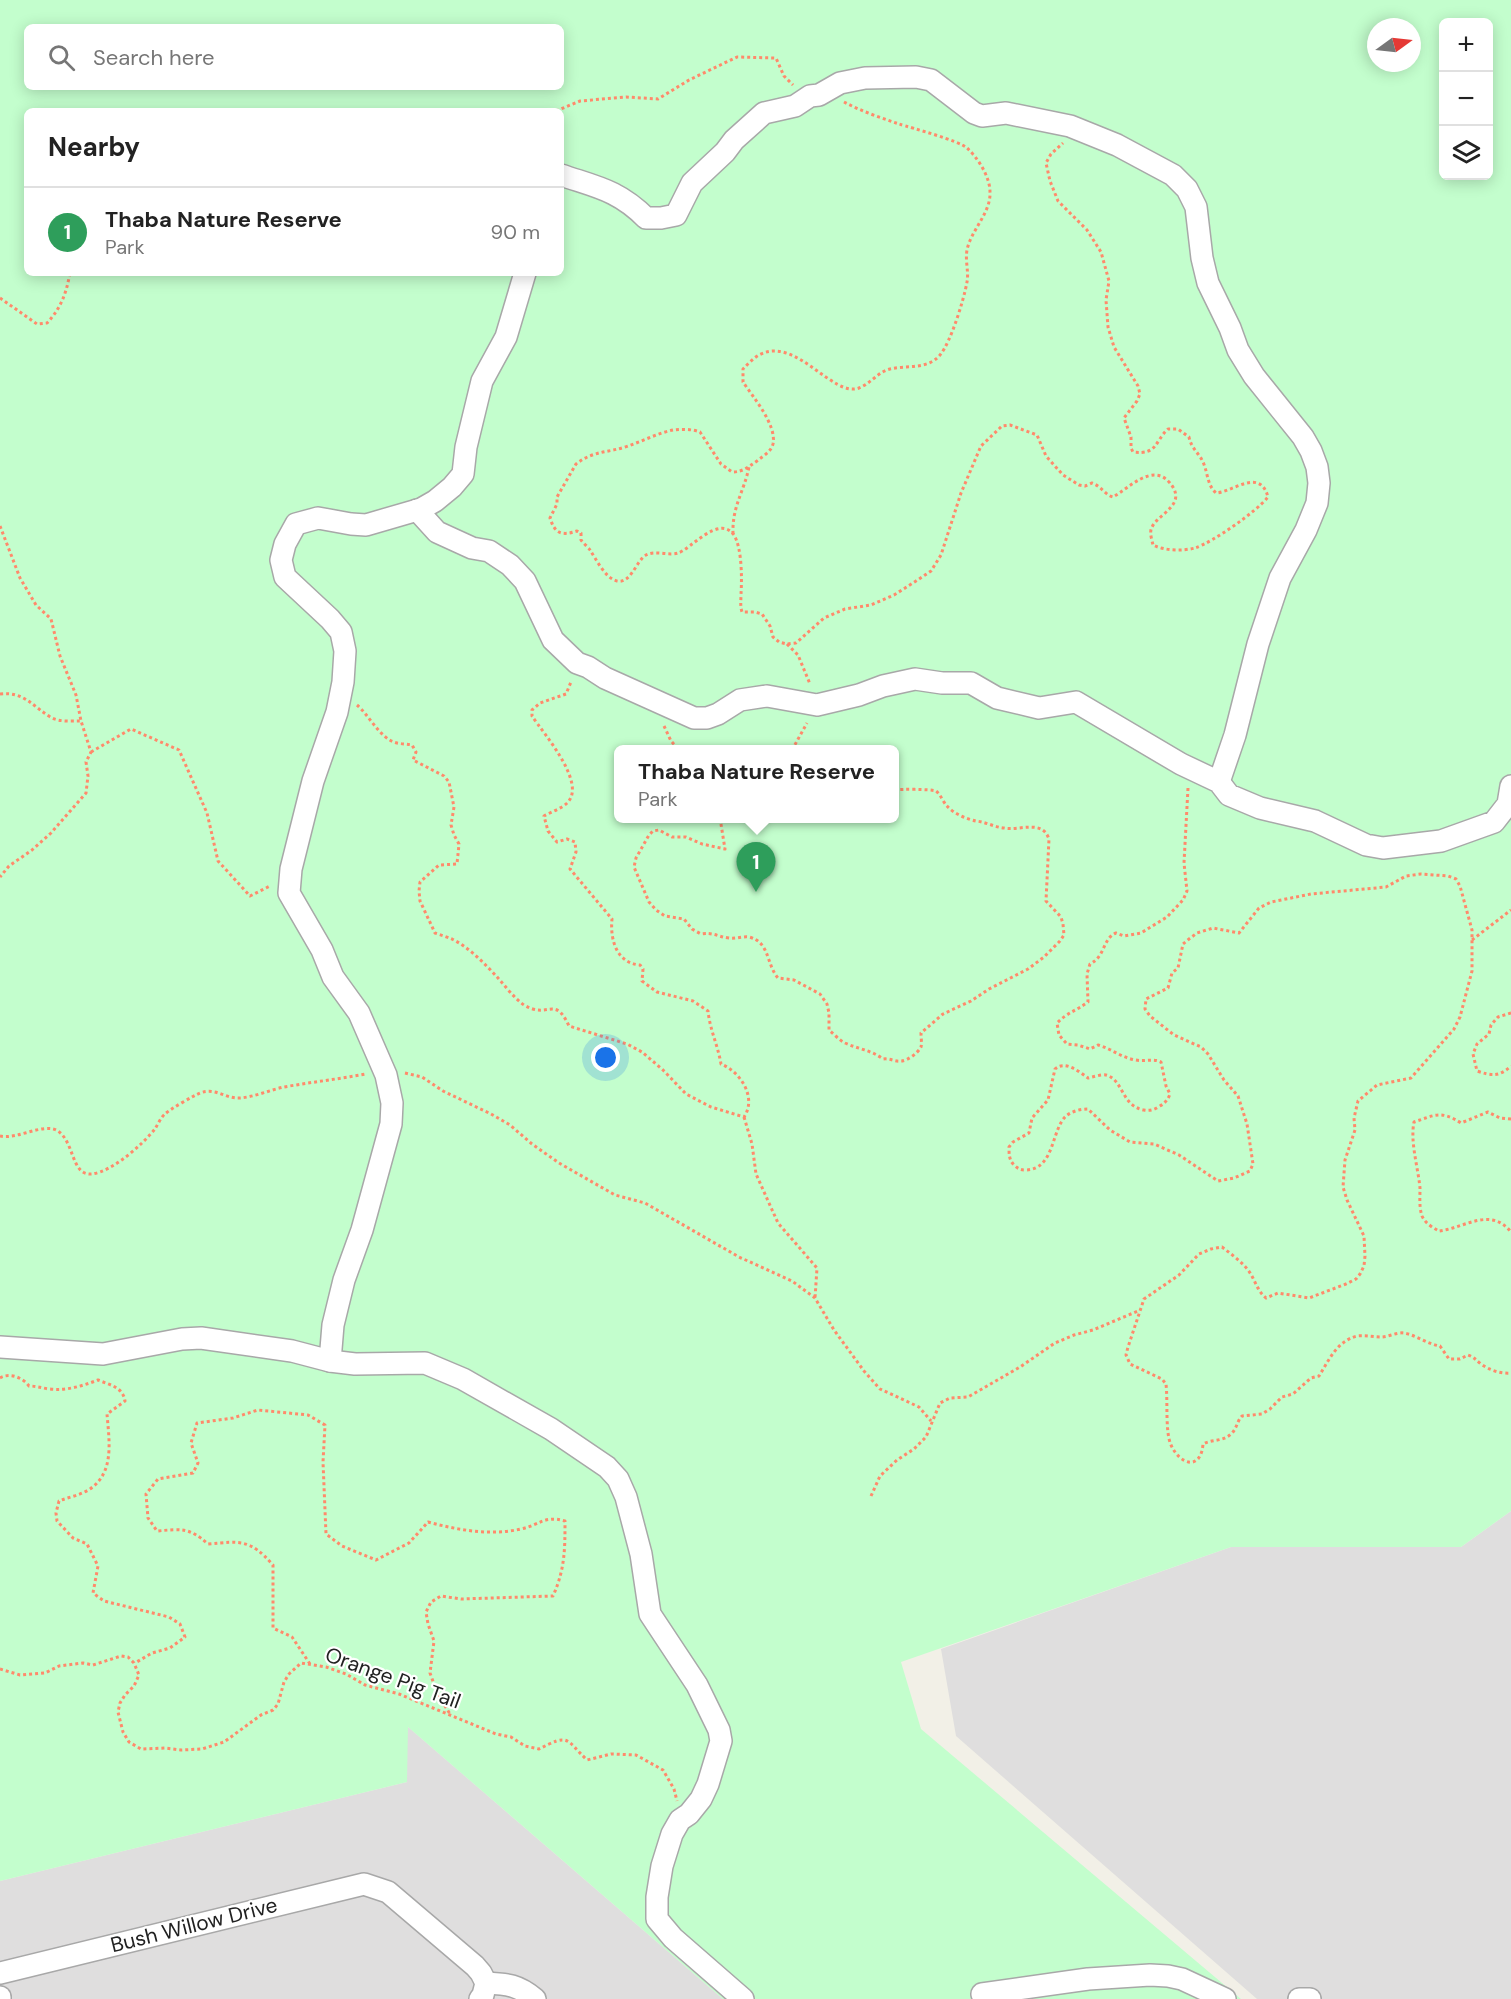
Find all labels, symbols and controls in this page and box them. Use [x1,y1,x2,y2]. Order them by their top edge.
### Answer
north arrow [1367,18,1421,72]
map controls [1439,18,1493,180]
button: + [1439,18,1493,72]
search box [24,24,564,90]
icon: search [45,41,78,74]
text: Search here [93,43,214,72]
button: − [1439,72,1493,126]
button: layers [1439,126,1493,180]
text: Nearby [48,130,140,164]
text: Thaba Nature Reserve [105,205,342,234]
text: 1 [64,219,71,245]
text: 90 m [491,219,540,245]
text: Park [105,234,145,260]
popup [614,745,899,823]
text: Thaba Nature Reserve [638,757,875,786]
text: Park [638,786,678,812]
pin: 1 [736,842,776,892]
your location [591,1043,620,1072]
street label: Orange Pig Tail [321,1641,465,1715]
street label: Bush Willow Drive [108,1891,280,1959]

